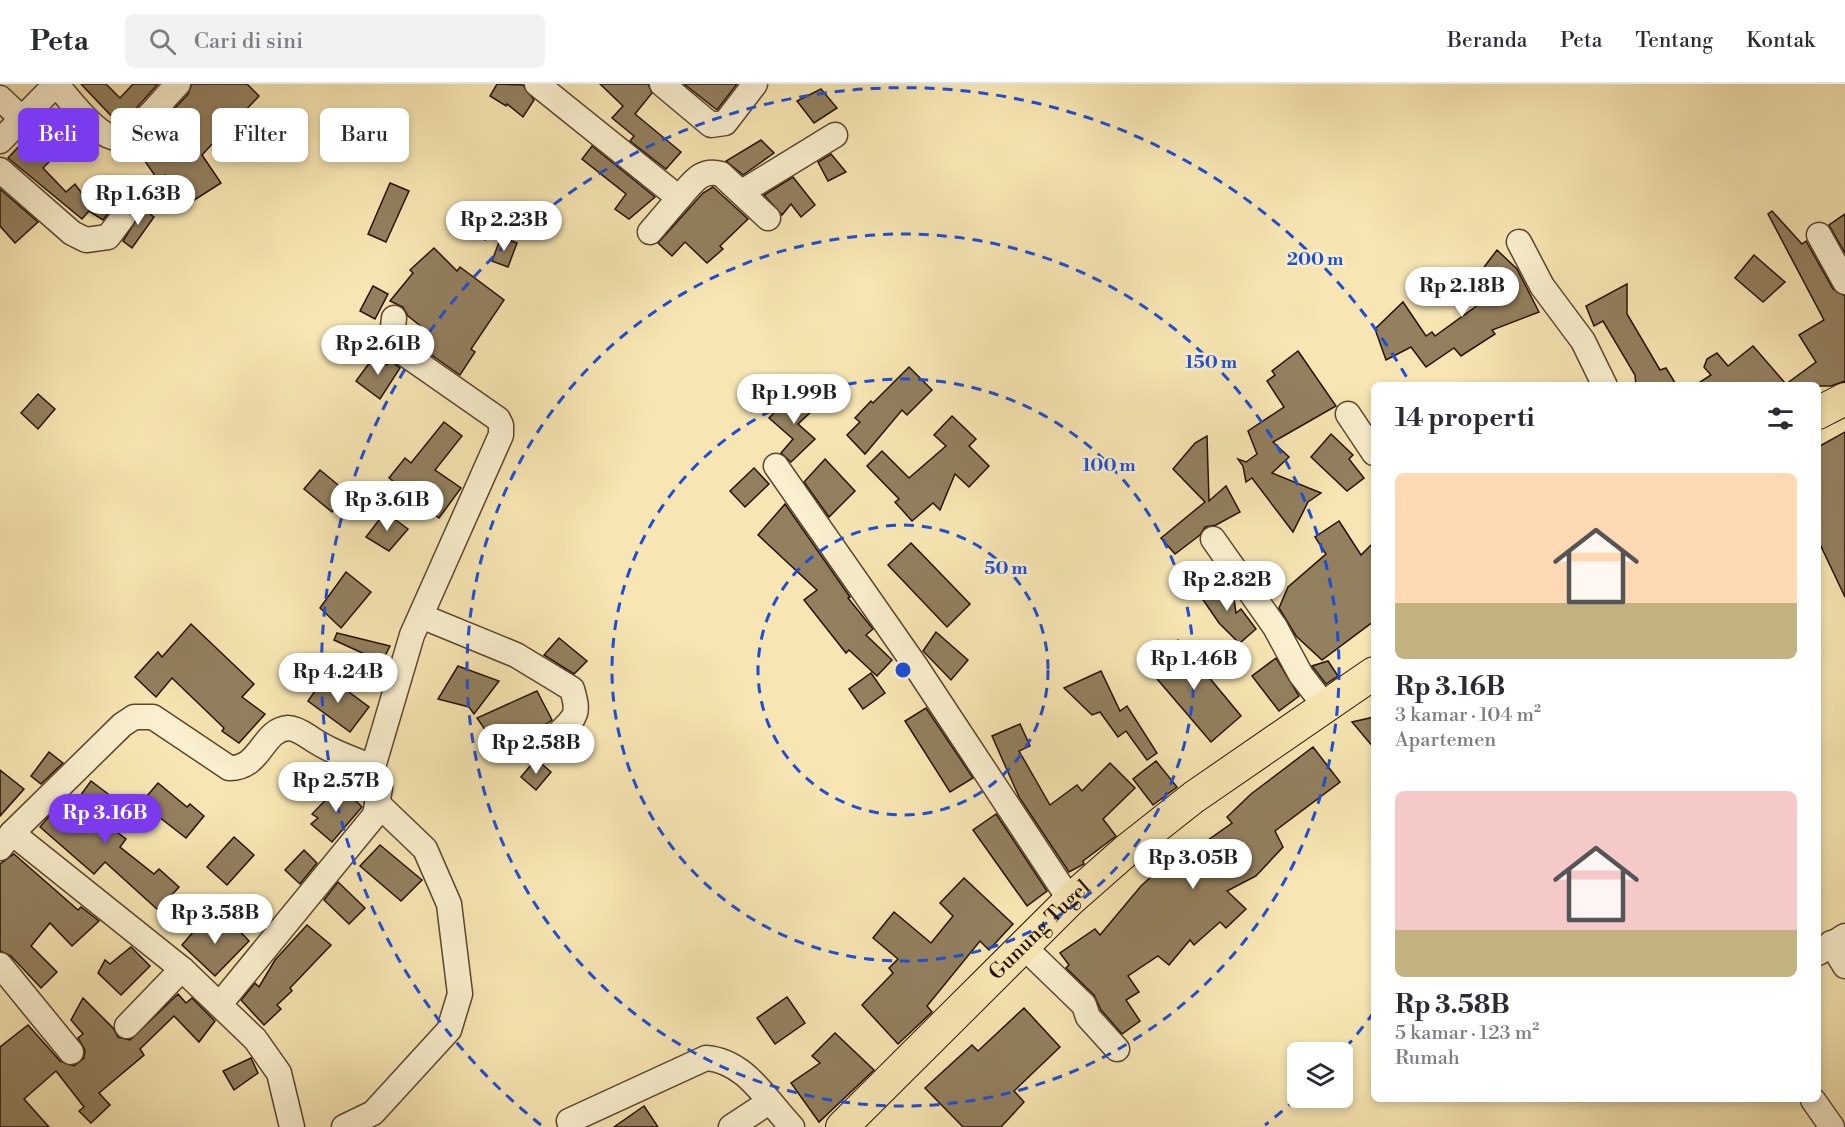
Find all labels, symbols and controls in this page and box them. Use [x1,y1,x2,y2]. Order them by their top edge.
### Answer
search box [125,14,545,68]
text: Peta [30,24,89,59]
icon: search [146,25,179,58]
text: Cari di sini [194,28,303,55]
text: Beranda [1447,28,1527,54]
text: Peta [1560,28,1602,54]
text: Tentang [1635,28,1713,54]
text: Kontak [1746,28,1815,54]
chip: Beli [18,108,99,162]
chip: Sewa [111,108,200,162]
chip: Filter [212,108,308,162]
chip: Baru [320,108,409,162]
pin: Rp 1.63B [76,175,200,226]
text: Rp 1.63B [95,182,181,207]
pin: Rp 2.23B [442,201,566,252]
text: Rp 2.23B [460,208,548,233]
text: 200 m [1287,248,1344,271]
pin: Rp 2.18B [1400,267,1524,318]
text: Rp 2.18B [1419,274,1505,299]
pin: Rp 2.61B [316,325,440,376]
text: Rp 2.61B [335,332,421,357]
text: 150 m [1185,351,1238,374]
pin: Rp 1.99B [732,374,856,425]
text: Rp 1.99B [751,381,837,406]
text: 14 properti [1395,402,1534,434]
icon: filters [1764,402,1797,435]
text: 100 m [1082,454,1136,477]
pin: Rp 3.61B [325,481,449,532]
text: Rp 3.61B [345,488,429,513]
icon: home [1542,512,1650,620]
text: 50 m [984,557,1028,580]
pin: Rp 2.82B [1165,561,1289,612]
text: Rp 2.82B [1183,568,1271,593]
pin: Rp 1.46B [1132,640,1256,691]
text: Rp 1.46B [1151,647,1237,672]
pin: Rp 4.24B [276,653,400,704]
text: Rp 4.24B [293,660,383,685]
centre of rings [893,660,913,680]
text: Rp 3.16B [1395,671,1505,703]
text: 3 kamar · 104 m² [1395,703,1541,728]
pin: Rp 2.58B [474,724,598,775]
text: Apartemen [1395,728,1496,753]
text: Rp 2.58B [492,731,580,756]
pin: Rp 2.57B [274,762,398,813]
text: Rp 2.57B [292,769,380,794]
pin: Rp 3.16B [43,794,167,845]
text: Rp 3.16B [63,801,147,826]
icon: home [1542,830,1650,938]
pin: Rp 3.05B [1131,839,1255,890]
text: Rp 3.05B [1148,846,1238,871]
street label: Gunung Tugel [984,875,1096,986]
pin: Rp 3.58B [153,894,277,945]
text: Rp 3.58B [171,901,259,926]
text: Rp 3.58B [1395,989,1510,1021]
text: 5 kamar · 123 m² [1395,1021,1539,1046]
map controls [1287,1042,1353,1108]
button: layers [1287,1042,1353,1108]
text: Rumah [1395,1046,1460,1071]

